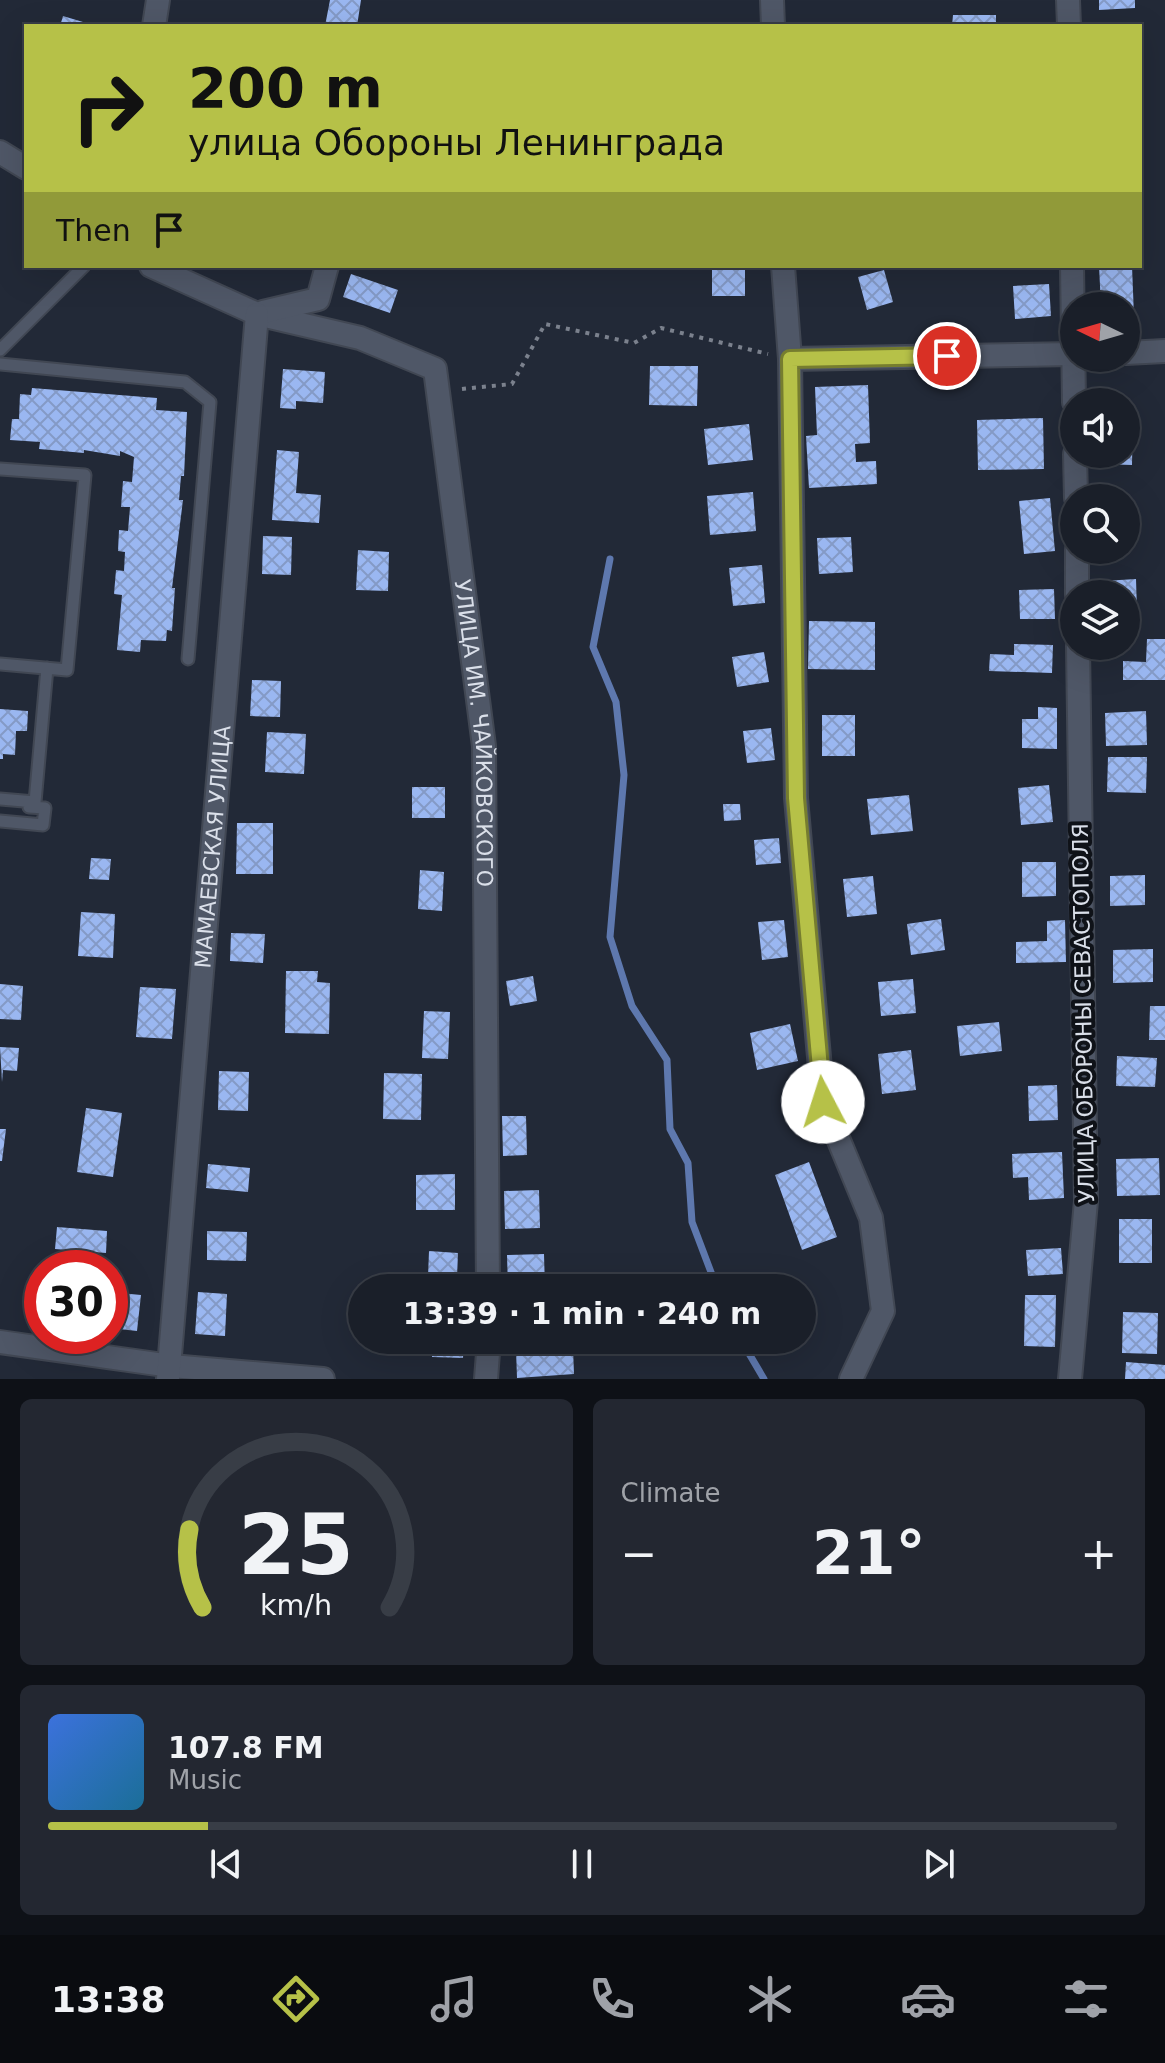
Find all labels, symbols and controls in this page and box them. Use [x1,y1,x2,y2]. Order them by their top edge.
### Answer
text: 200 m [188,55,383,120]
icon: right [56,56,160,160]
text: улица Обороны Ленинграда [188,122,725,163]
icon: arrive [147,208,191,252]
text: Then [56,213,131,248]
north arrow [1060,292,1140,372]
map controls [1060,292,1140,660]
pin [913,322,981,390]
icon: arrive [925,334,969,378]
button: sound [1060,388,1140,468]
button: search [1060,484,1140,564]
street label: УЛИЦА ИМ. ЧАЙКОВСКОГО [449,578,497,887]
button: layers [1060,580,1140,660]
street label: МАМАЕВСКАЯ УЛИЦА [190,724,236,970]
street label: УЛИЦА ОБОРОНЫ СЕВАСТОПОЛЯ [1068,823,1099,1203]
position arrow [781,1060,865,1144]
speed limit sign: 30 [24,1250,128,1354]
text: 13:39 · 1 min · 240 m [403,1296,761,1331]
text: Climate [621,1478,721,1508]
text: 25 [238,1497,354,1594]
text: 21° [812,1518,926,1588]
text: − [621,1528,657,1579]
text: + [1080,1528,1117,1579]
text: km/h [260,1588,332,1622]
text: 107.8 FM [168,1730,324,1765]
text: Music [168,1765,242,1795]
icon: previous [204,1842,248,1886]
icon: pause [560,1842,604,1886]
icon: next [917,1842,961,1886]
icon: directions [268,1971,324,2027]
icon: music [426,1971,482,2027]
icon: phone [584,1971,640,2027]
icon: climate [742,1971,798,2027]
icon: car [900,1971,956,2027]
icon: filters [1058,1971,1114,2027]
text: 13:38 [51,1979,166,2020]

